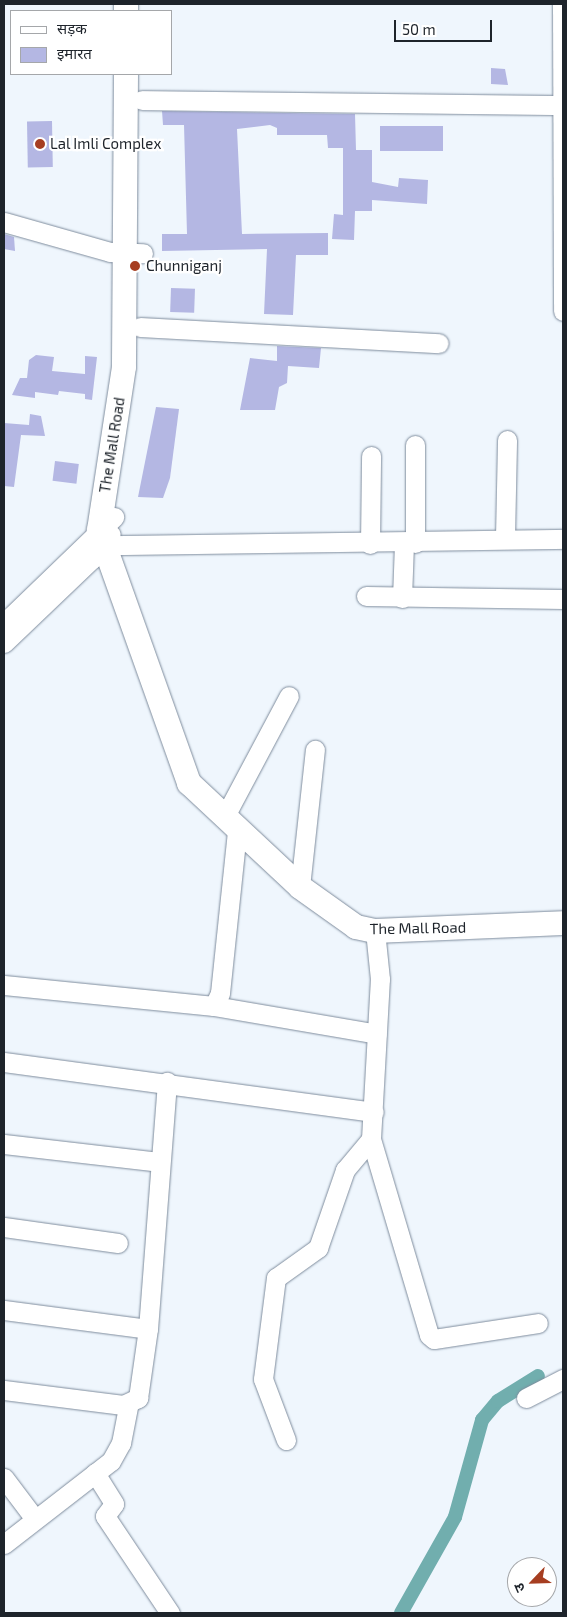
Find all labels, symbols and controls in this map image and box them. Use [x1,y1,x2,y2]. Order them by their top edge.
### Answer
legend [10,10,172,75]
scale bar [397,10,494,42]
text: सड़क [57,19,87,37]
text: 50 m [402,20,436,38]
text: इमारत [57,44,92,62]
place label: Lal Imli Complex [50,135,162,153]
marker: Lal Imli Complex [34,138,46,150]
place label: Chunniganj [146,257,222,275]
marker: Chunniganj [128,259,142,273]
street label: The Mall Road [96,396,128,494]
street label: The Mall Road [369,918,467,938]
north arrow [507,1557,557,1607]
text: उ [509,1581,528,1595]

